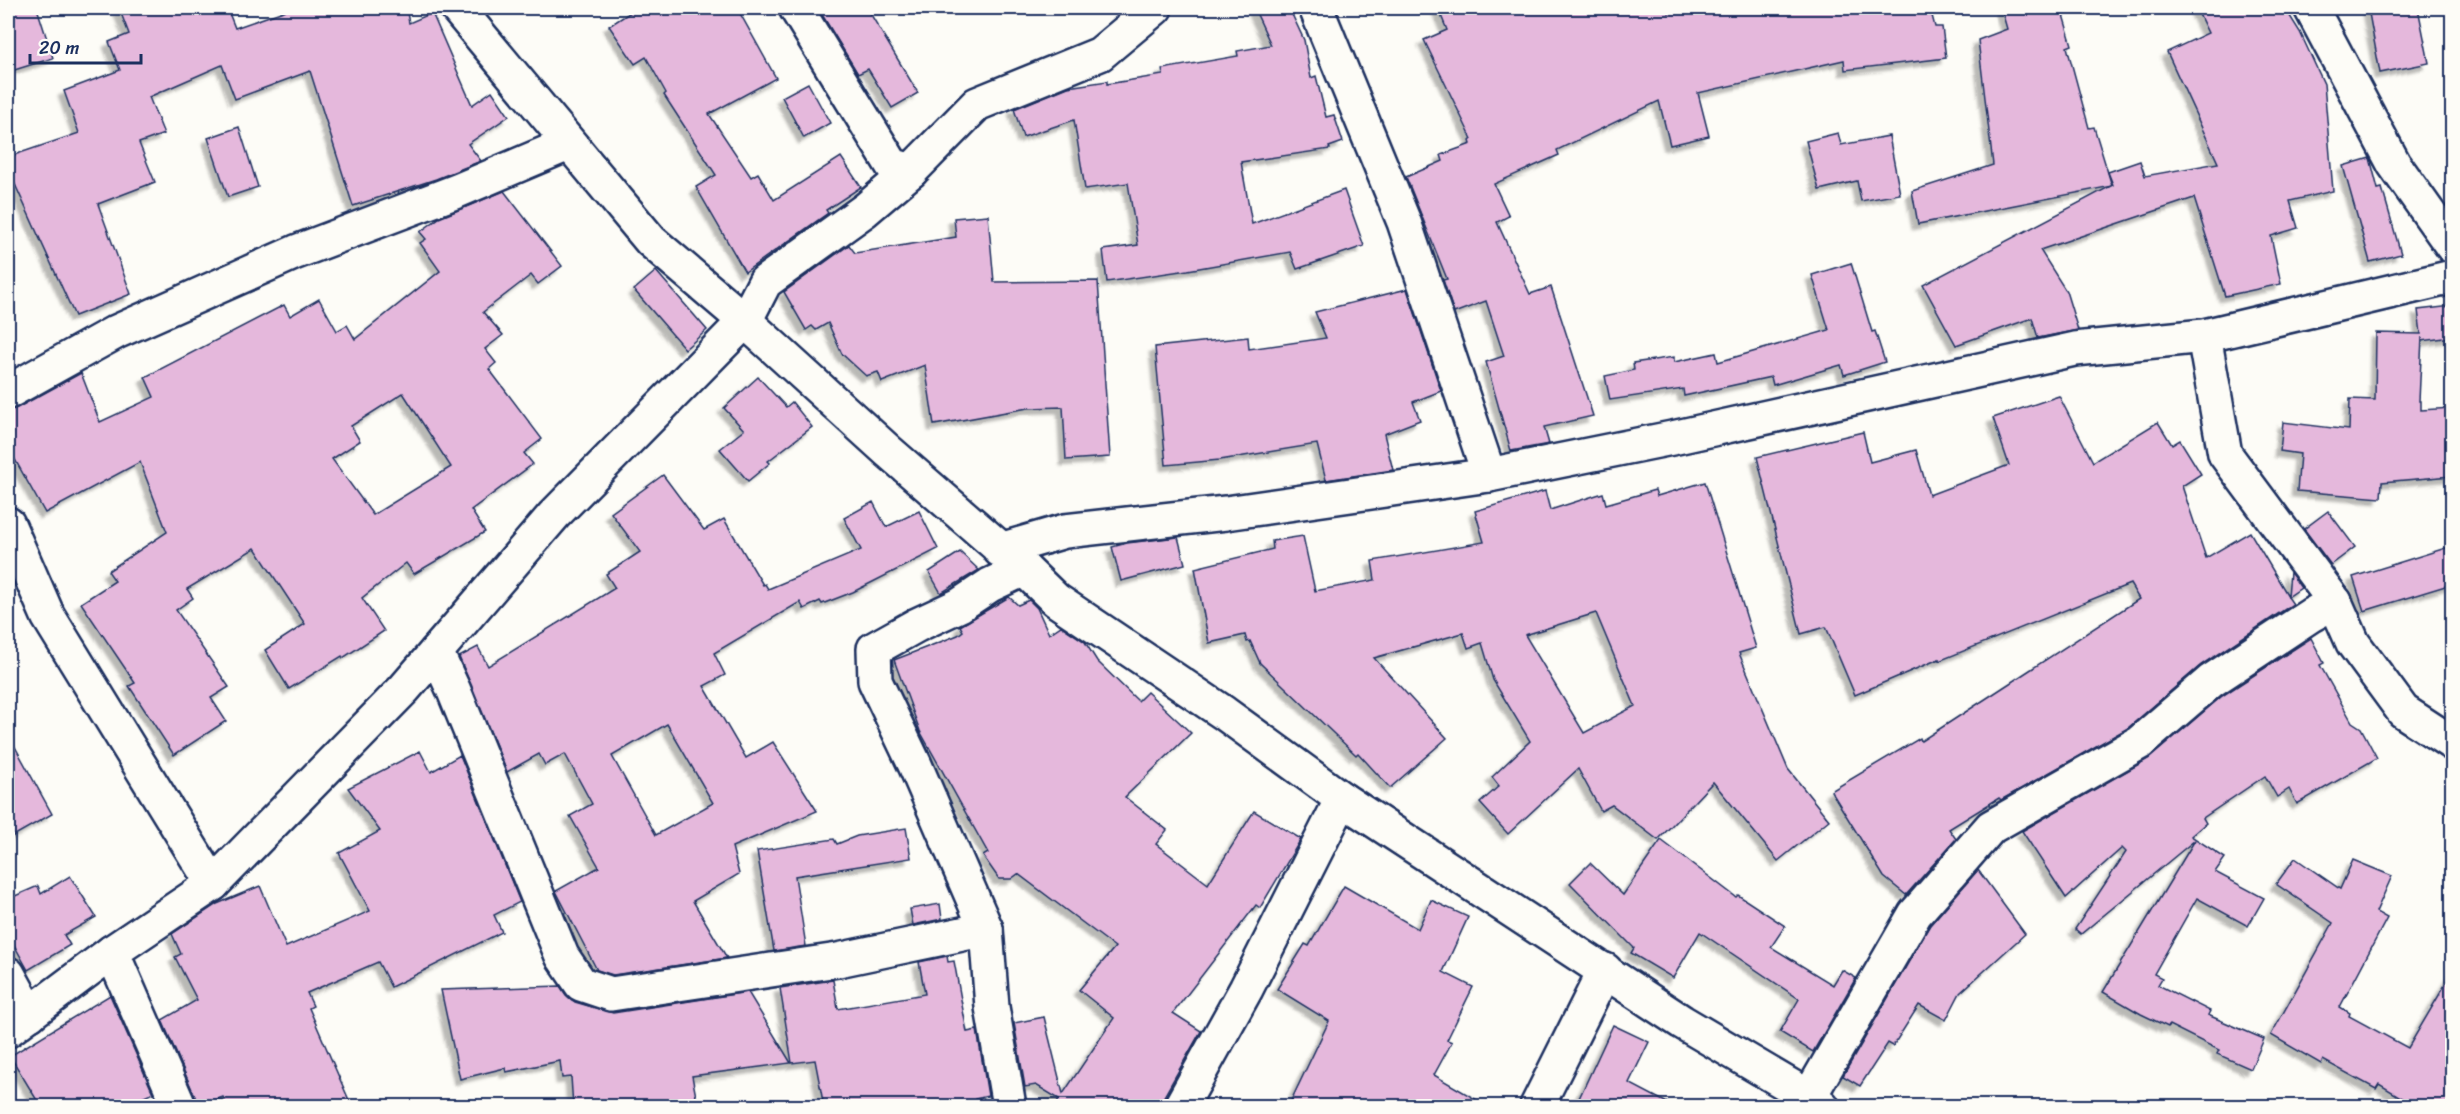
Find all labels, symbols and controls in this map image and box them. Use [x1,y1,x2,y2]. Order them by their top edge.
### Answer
scale bar [30,27,141,65]
text: 20 m [39,32,79,64]

